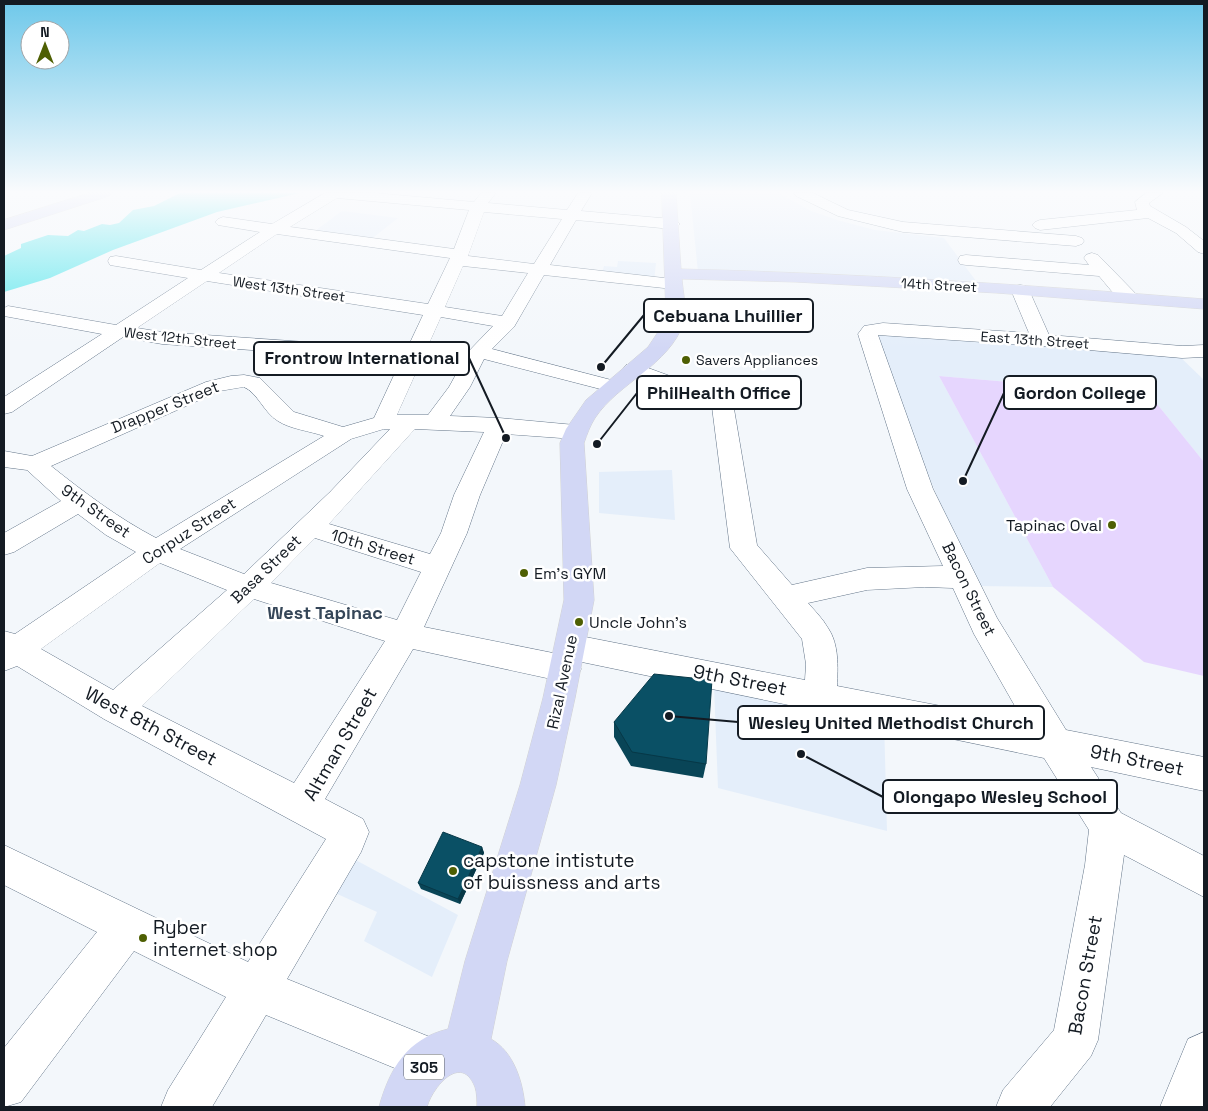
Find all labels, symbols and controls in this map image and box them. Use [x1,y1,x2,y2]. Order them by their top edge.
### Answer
north arrow [20,20,70,70]
text: N [40,23,50,41]
street label: West 13th Street [232,272,346,306]
street label: 14th Street [901,274,977,296]
callout: Cebuana Lhuillier [644,299,813,332]
text: Cebuana Lhuillier [653,304,803,327]
street label: West 12th Street [123,323,237,353]
street label: East 13th Street [980,327,1090,353]
callout: Frontrow International [254,342,469,375]
text: Frontrow International [264,346,460,369]
place label: Savers Appliances [696,351,818,369]
marker: Savers Appliances [680,354,692,366]
street label: Drapper Street [108,376,222,438]
callout: PhilHealth Office [637,376,801,409]
callout: Gordon College [1004,376,1156,409]
text: PhilHealth Office [647,381,791,404]
text: Gordon College [1014,381,1146,404]
street label: 9th Street [57,479,135,543]
street label: Corpuz Street [138,493,240,569]
place label: Tapinac Oval [1006,515,1102,536]
marker: Tapinac Oval [1106,519,1118,531]
street label: 10th Street [328,524,418,570]
street label: Basa Street [226,530,306,608]
street label: Bacon Street [937,539,1001,639]
place label: Em's GYM [534,563,606,584]
marker: Em's GYM [518,567,530,579]
district label: West Tapinac [267,601,383,624]
place label: Uncle John's [589,612,687,633]
marker: Uncle John's [573,616,585,628]
street label: Rizal Avenue [542,633,582,731]
street label: 9th Street [691,659,789,701]
street label: West 8th Street [81,681,221,771]
street label: Altman Street [297,683,383,805]
callout: Wesley United Methodist Church [738,706,1044,739]
text: Wesley United Methodist Church [748,711,1034,734]
street label: 9th Street [1088,739,1186,781]
callout: Olongapo Wesley School [883,780,1117,813]
text: Olongapo Wesley School [893,785,1107,808]
place label: capstone intistute of buissness and arts [463,848,661,895]
marker: capstone intistute of buissness and arts [447,865,459,877]
street label: Bacon Street [1062,913,1108,1037]
place label: Ryber internet shop [153,915,278,962]
marker: Ryber internet shop [137,932,149,944]
road number: 305 [404,1054,444,1080]

